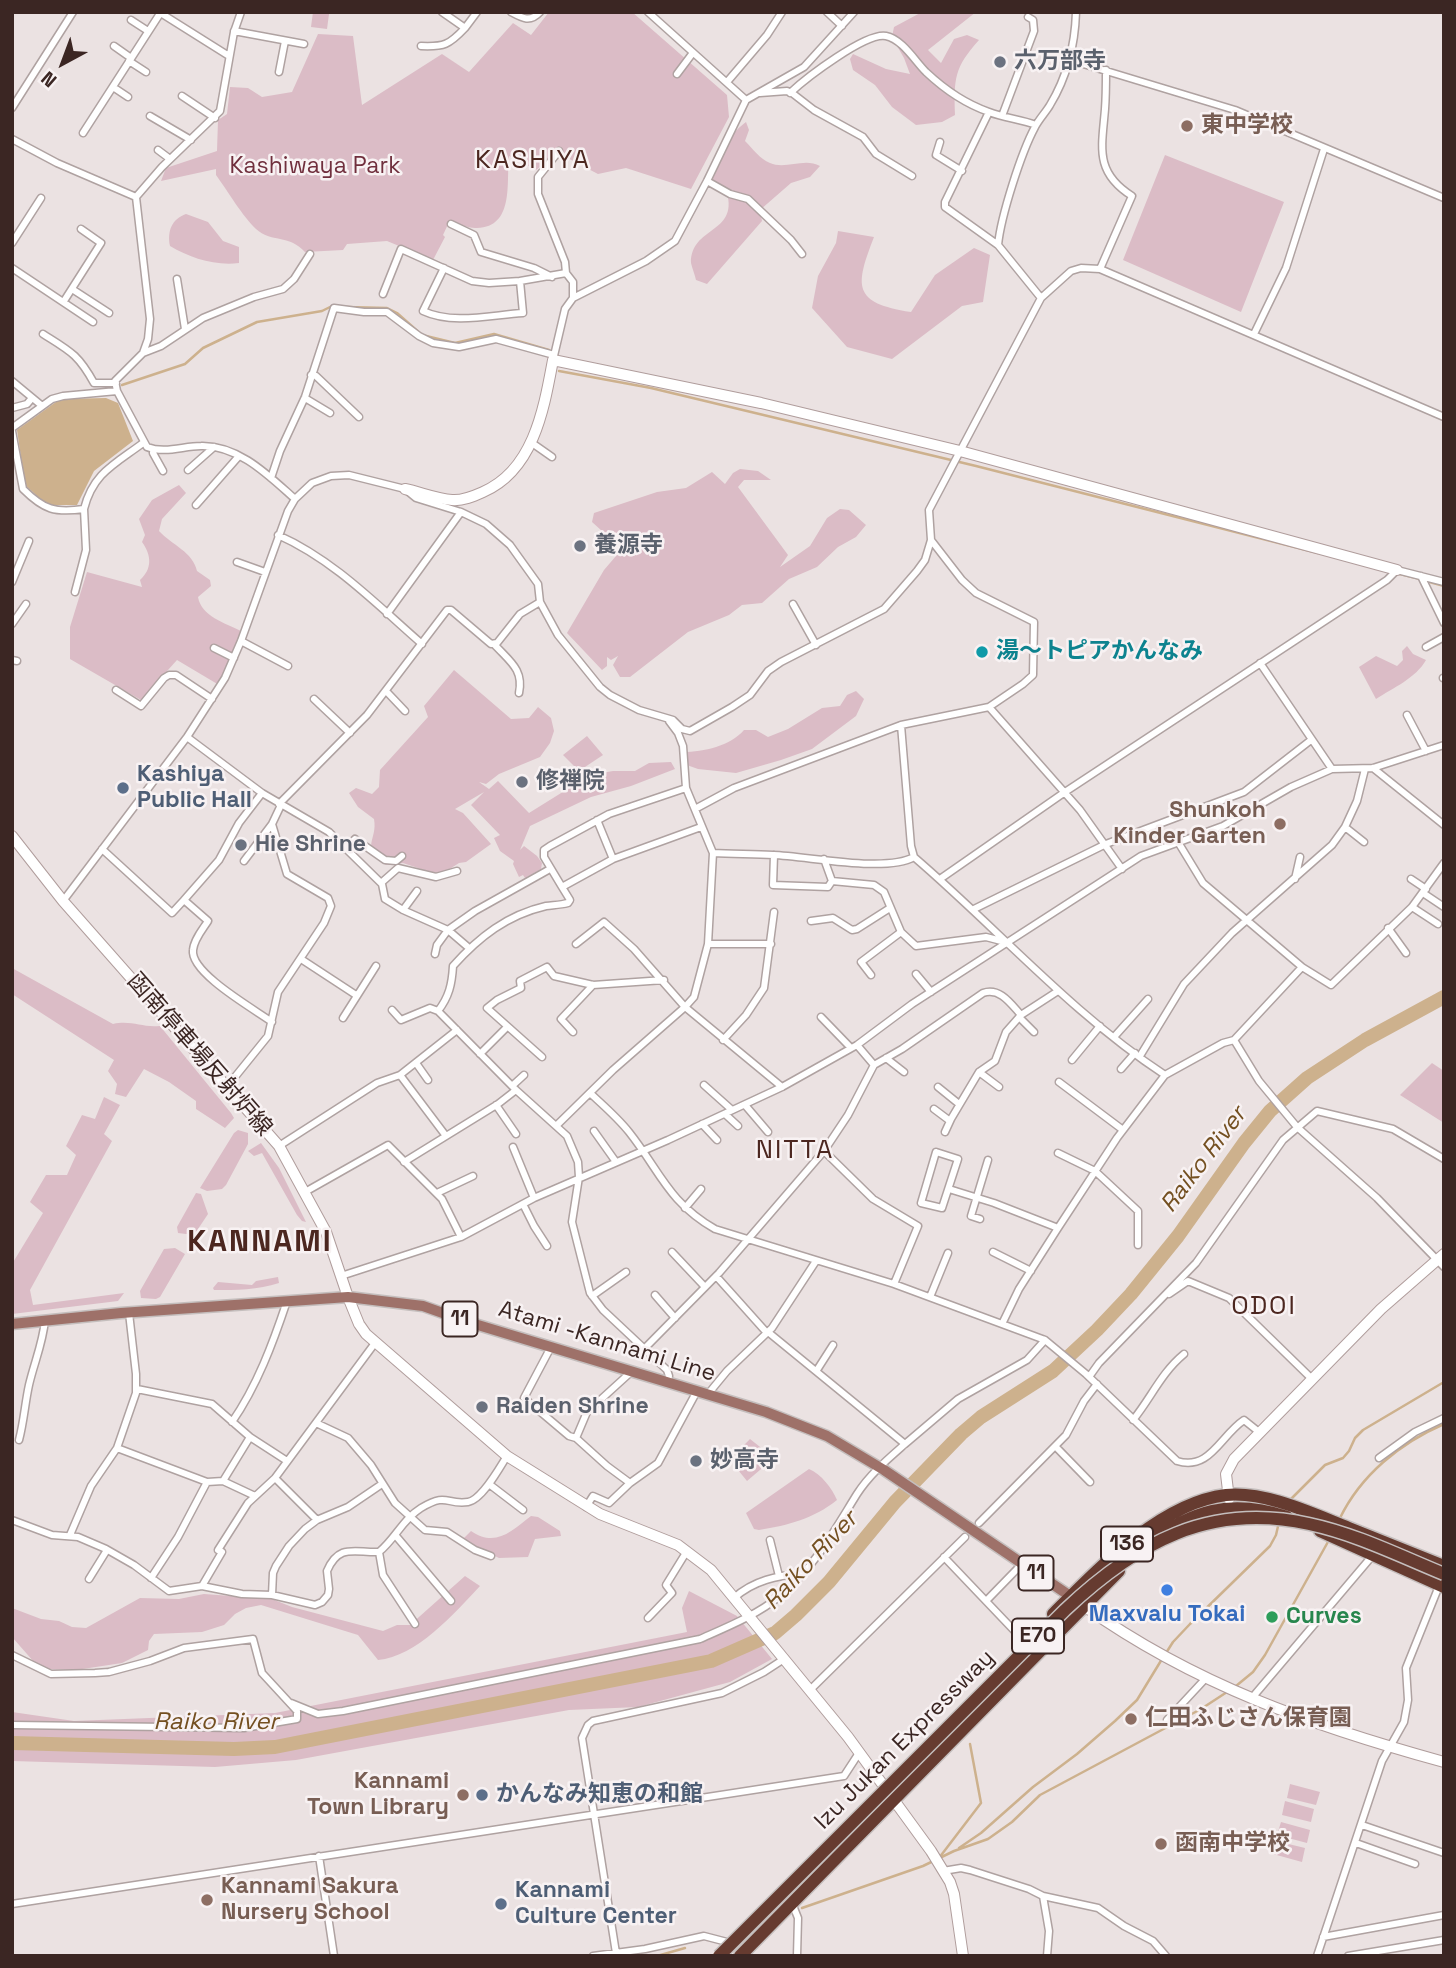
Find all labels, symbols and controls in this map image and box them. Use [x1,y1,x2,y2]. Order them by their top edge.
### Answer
north arrow [28,28,98,98]
place label: 六万部寺 [1014,48,1106,76]
marker: 六万部寺 [992,54,1008,70]
text: N [36,66,62,93]
place label: 東中学校 [1201,112,1293,140]
marker: 東中学校 [1179,118,1195,134]
district label: KASHIYA [476,145,590,177]
park label: Kashiwaya Park [229,153,401,181]
place label: 養源寺 [594,532,663,560]
marker: 養源寺 [572,538,588,554]
place label: 湯～トピアかんなみ [996,638,1203,666]
marker: 湯～トピアかんなみ [974,644,990,660]
place label: Kashiya Public Hall [137,761,252,815]
place label: 修禅院 [536,768,605,796]
marker: 修禅院 [514,774,530,790]
marker: Kashiya Public Hall [115,780,131,796]
place label: Shunkoh Kinder Garten [1113,797,1266,851]
marker: Shunkoh Kinder Garten [1272,816,1288,832]
place label: Hie Shrine [255,831,366,859]
marker: Hie Shrine [233,837,249,853]
street label: 函南停車場反射炉線 [121,968,277,1142]
water label: Raiko River [1155,1101,1253,1219]
district label: NITTA [756,1135,834,1167]
district label: KANNAMI [188,1225,332,1261]
district label: ODOI [1232,1291,1296,1323]
street label: Atami -Kannami Line [495,1296,719,1388]
road number: 11 [442,1302,477,1336]
place label: Raiden Shrine [496,1393,649,1421]
marker: Raiden Shrine [474,1399,490,1415]
place label: 妙高寺 [710,1447,779,1475]
marker: 妙高寺 [688,1453,704,1469]
water label: Raiko River [758,1506,864,1616]
road number: 136 [1101,1526,1153,1562]
road number: 11 [1018,1556,1054,1590]
marker: Maxvalu Tokai [1159,1582,1175,1598]
place label: Maxvalu Tokai [1089,1601,1245,1629]
place label: Curves [1286,1603,1362,1631]
marker: Curves [1264,1609,1280,1625]
road number: E70 [1012,1618,1064,1654]
street label: Izu Jukan Expressway [809,1644,1001,1836]
place label: 仁田ふじさん保育園 [1145,1705,1352,1733]
water label: Raiko River [154,1708,278,1736]
marker: 仁田ふじさん保育園 [1123,1711,1139,1727]
place label: Kannami Town Library [307,1768,449,1822]
place label: かんなみ知恵の和館 [496,1781,703,1809]
marker: Kannami Town Library [455,1787,471,1803]
marker: かんなみ知恵の和館 [474,1787,490,1803]
place label: 函南中学校 [1175,1830,1290,1858]
marker: 函南中学校 [1153,1836,1169,1852]
place label: Kannami Sakura Nursery School [221,1873,398,1927]
place label: Kannami Culture Center [515,1877,677,1931]
marker: Kannami Sakura Nursery School [199,1892,215,1908]
marker: Kannami Culture Center [493,1896,509,1912]

